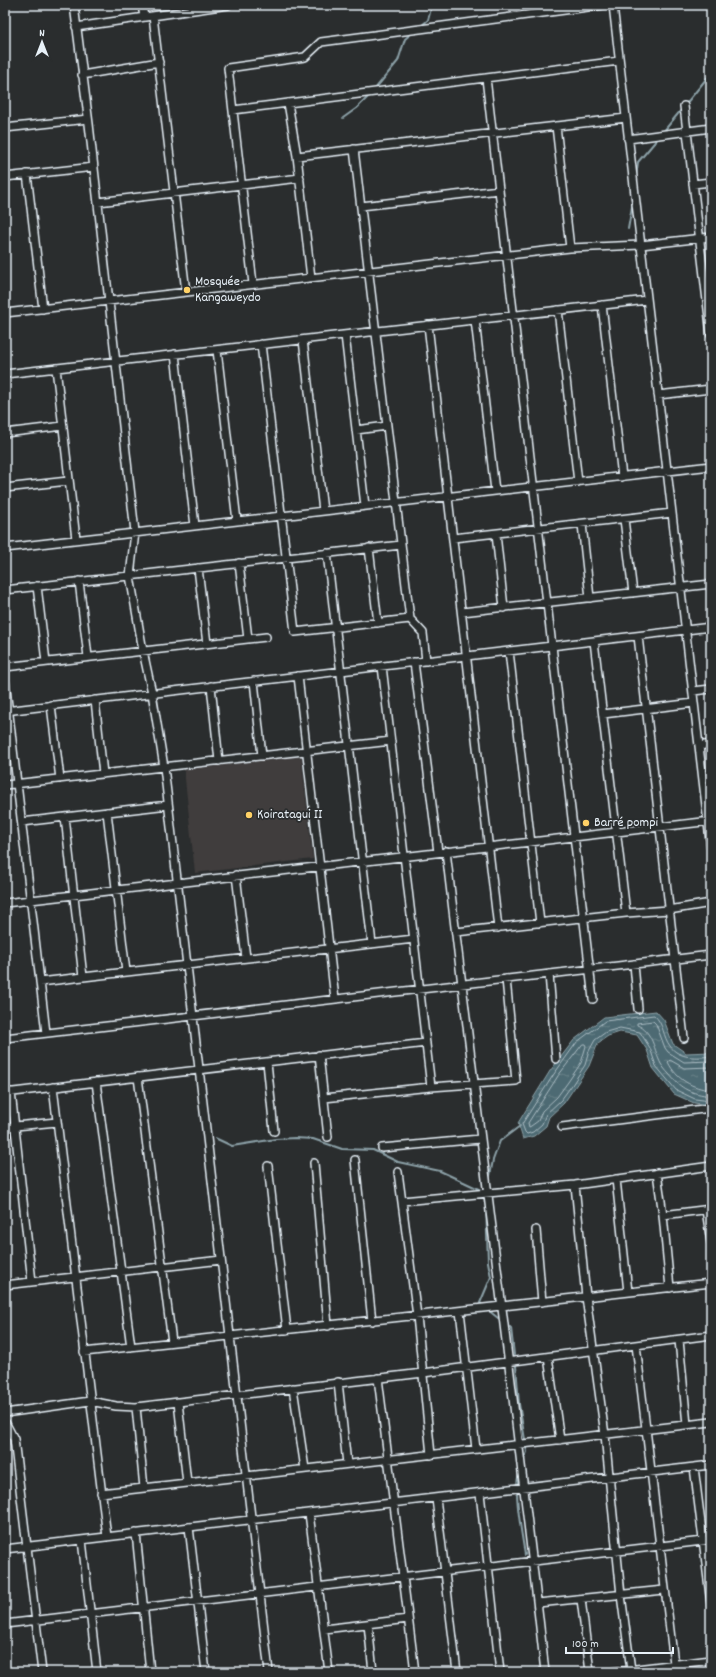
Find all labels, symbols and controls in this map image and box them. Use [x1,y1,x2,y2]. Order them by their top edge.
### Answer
north arrow [22,22,62,62]
text: N [39,26,45,42]
place label: Mosquée Kangaweydo [195,272,261,308]
marker: Mosquée Kangaweydo [182,285,192,295]
place label: Koiratagui II [257,805,323,825]
marker: Koiratagui II [244,810,254,820]
place label: Barré pompi [594,813,659,833]
marker: Barré pompi [581,818,591,828]
scale bar [566,1629,673,1655]
text: 100 m [572,1636,599,1653]

